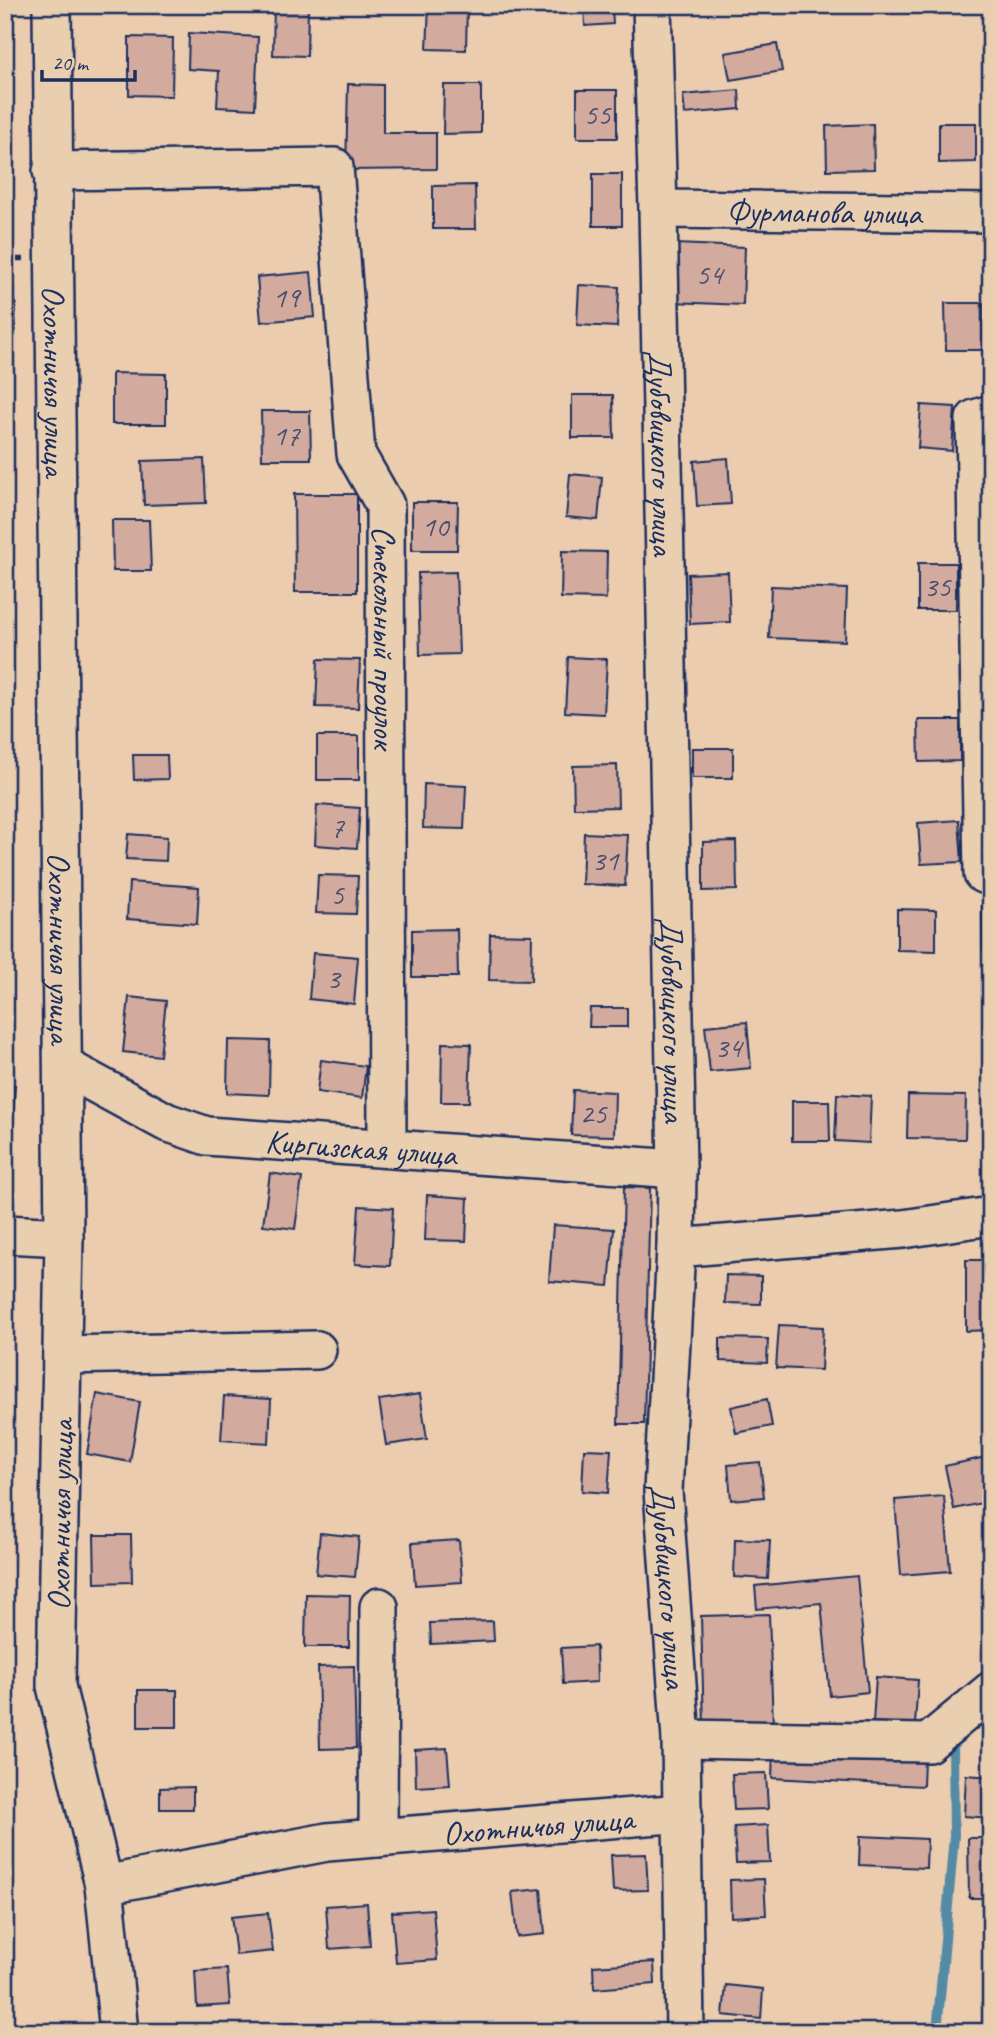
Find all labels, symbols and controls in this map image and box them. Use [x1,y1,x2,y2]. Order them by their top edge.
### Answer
scale bar [42,38,135,82]
text: 20 m [52,50,90,76]
house number: 55 [584,95,612,133]
street label: Фурманова улица [726,190,924,234]
house number: 54 [696,255,725,293]
house number: 19 [273,278,302,316]
street label: Охотничья улица [33,285,77,479]
street label: Дубовицкого улица [639,350,685,558]
house number: 17 [273,416,301,454]
house number: 10 [422,507,451,545]
street label: Стекольный проулок [363,526,406,752]
house number: 35 [924,567,952,605]
house number: 7 [330,808,345,846]
house number: 31 [592,841,620,879]
street label: Охотничья улица [38,852,82,1046]
house number: 5 [330,875,345,913]
street label: Дубовицкого улица [650,917,696,1125]
house number: 3 [326,959,342,997]
house number: 34 [715,1028,744,1066]
house number: 25 [580,1094,608,1132]
street label: Киргизская улица [264,1120,460,1176]
street label: Охотничья улица [37,1417,83,1611]
street label: Дубовицкого улица [641,1482,697,1692]
street label: Охотничья улица [441,1797,638,1854]

